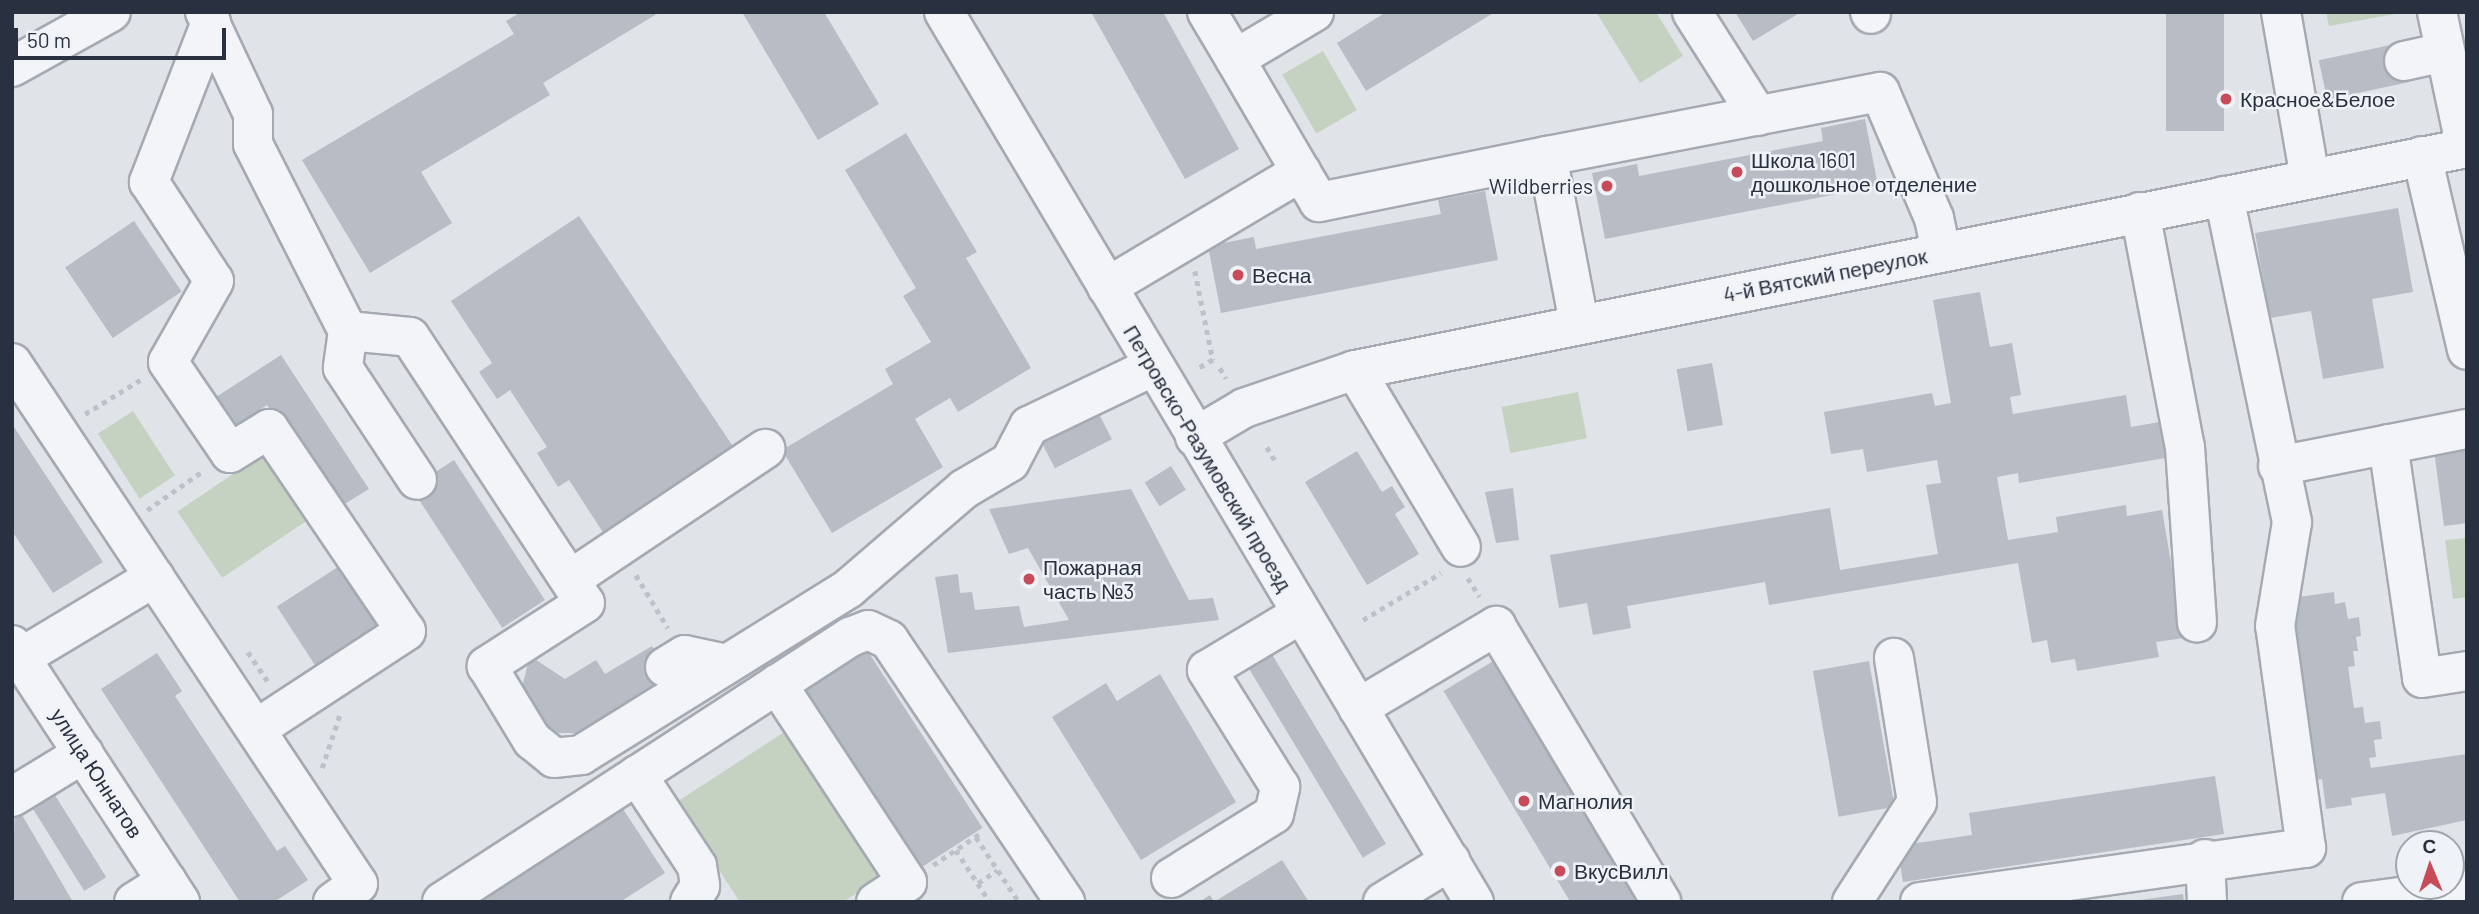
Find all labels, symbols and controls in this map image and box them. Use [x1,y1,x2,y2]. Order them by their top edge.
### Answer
scale bar [18,14,229,58]
text: 50 m [27,27,71,52]
place label: Красное&Белое [2240,86,2395,112]
marker: Красное&Белое [2218,91,2234,107]
place label: Школа 1601 дошкольное отделение [1751,147,1977,197]
marker: Школа 1601 дошкольное отделение [1729,164,1745,180]
place label: Wildberries [1489,173,1593,199]
marker: Wildberries [1599,178,1615,194]
street label: 4-й Вятский переулок [1721,243,1929,307]
place label: Весна [1252,262,1311,288]
marker: Весна [1230,267,1246,283]
street label: Петровско-Разумовский проезд [1118,320,1298,596]
place label: Пожарная часть №3 [1043,554,1142,604]
marker: Пожарная часть №3 [1021,571,1037,587]
street label: улица Юннатов [46,703,148,843]
place label: Магнолия [1538,788,1633,814]
marker: Магнолия [1516,793,1532,809]
north arrow [2395,830,2465,900]
text: С [2422,834,2437,857]
place label: ВкусВилл [1574,858,1668,884]
marker: ВкусВилл [1552,863,1568,879]

